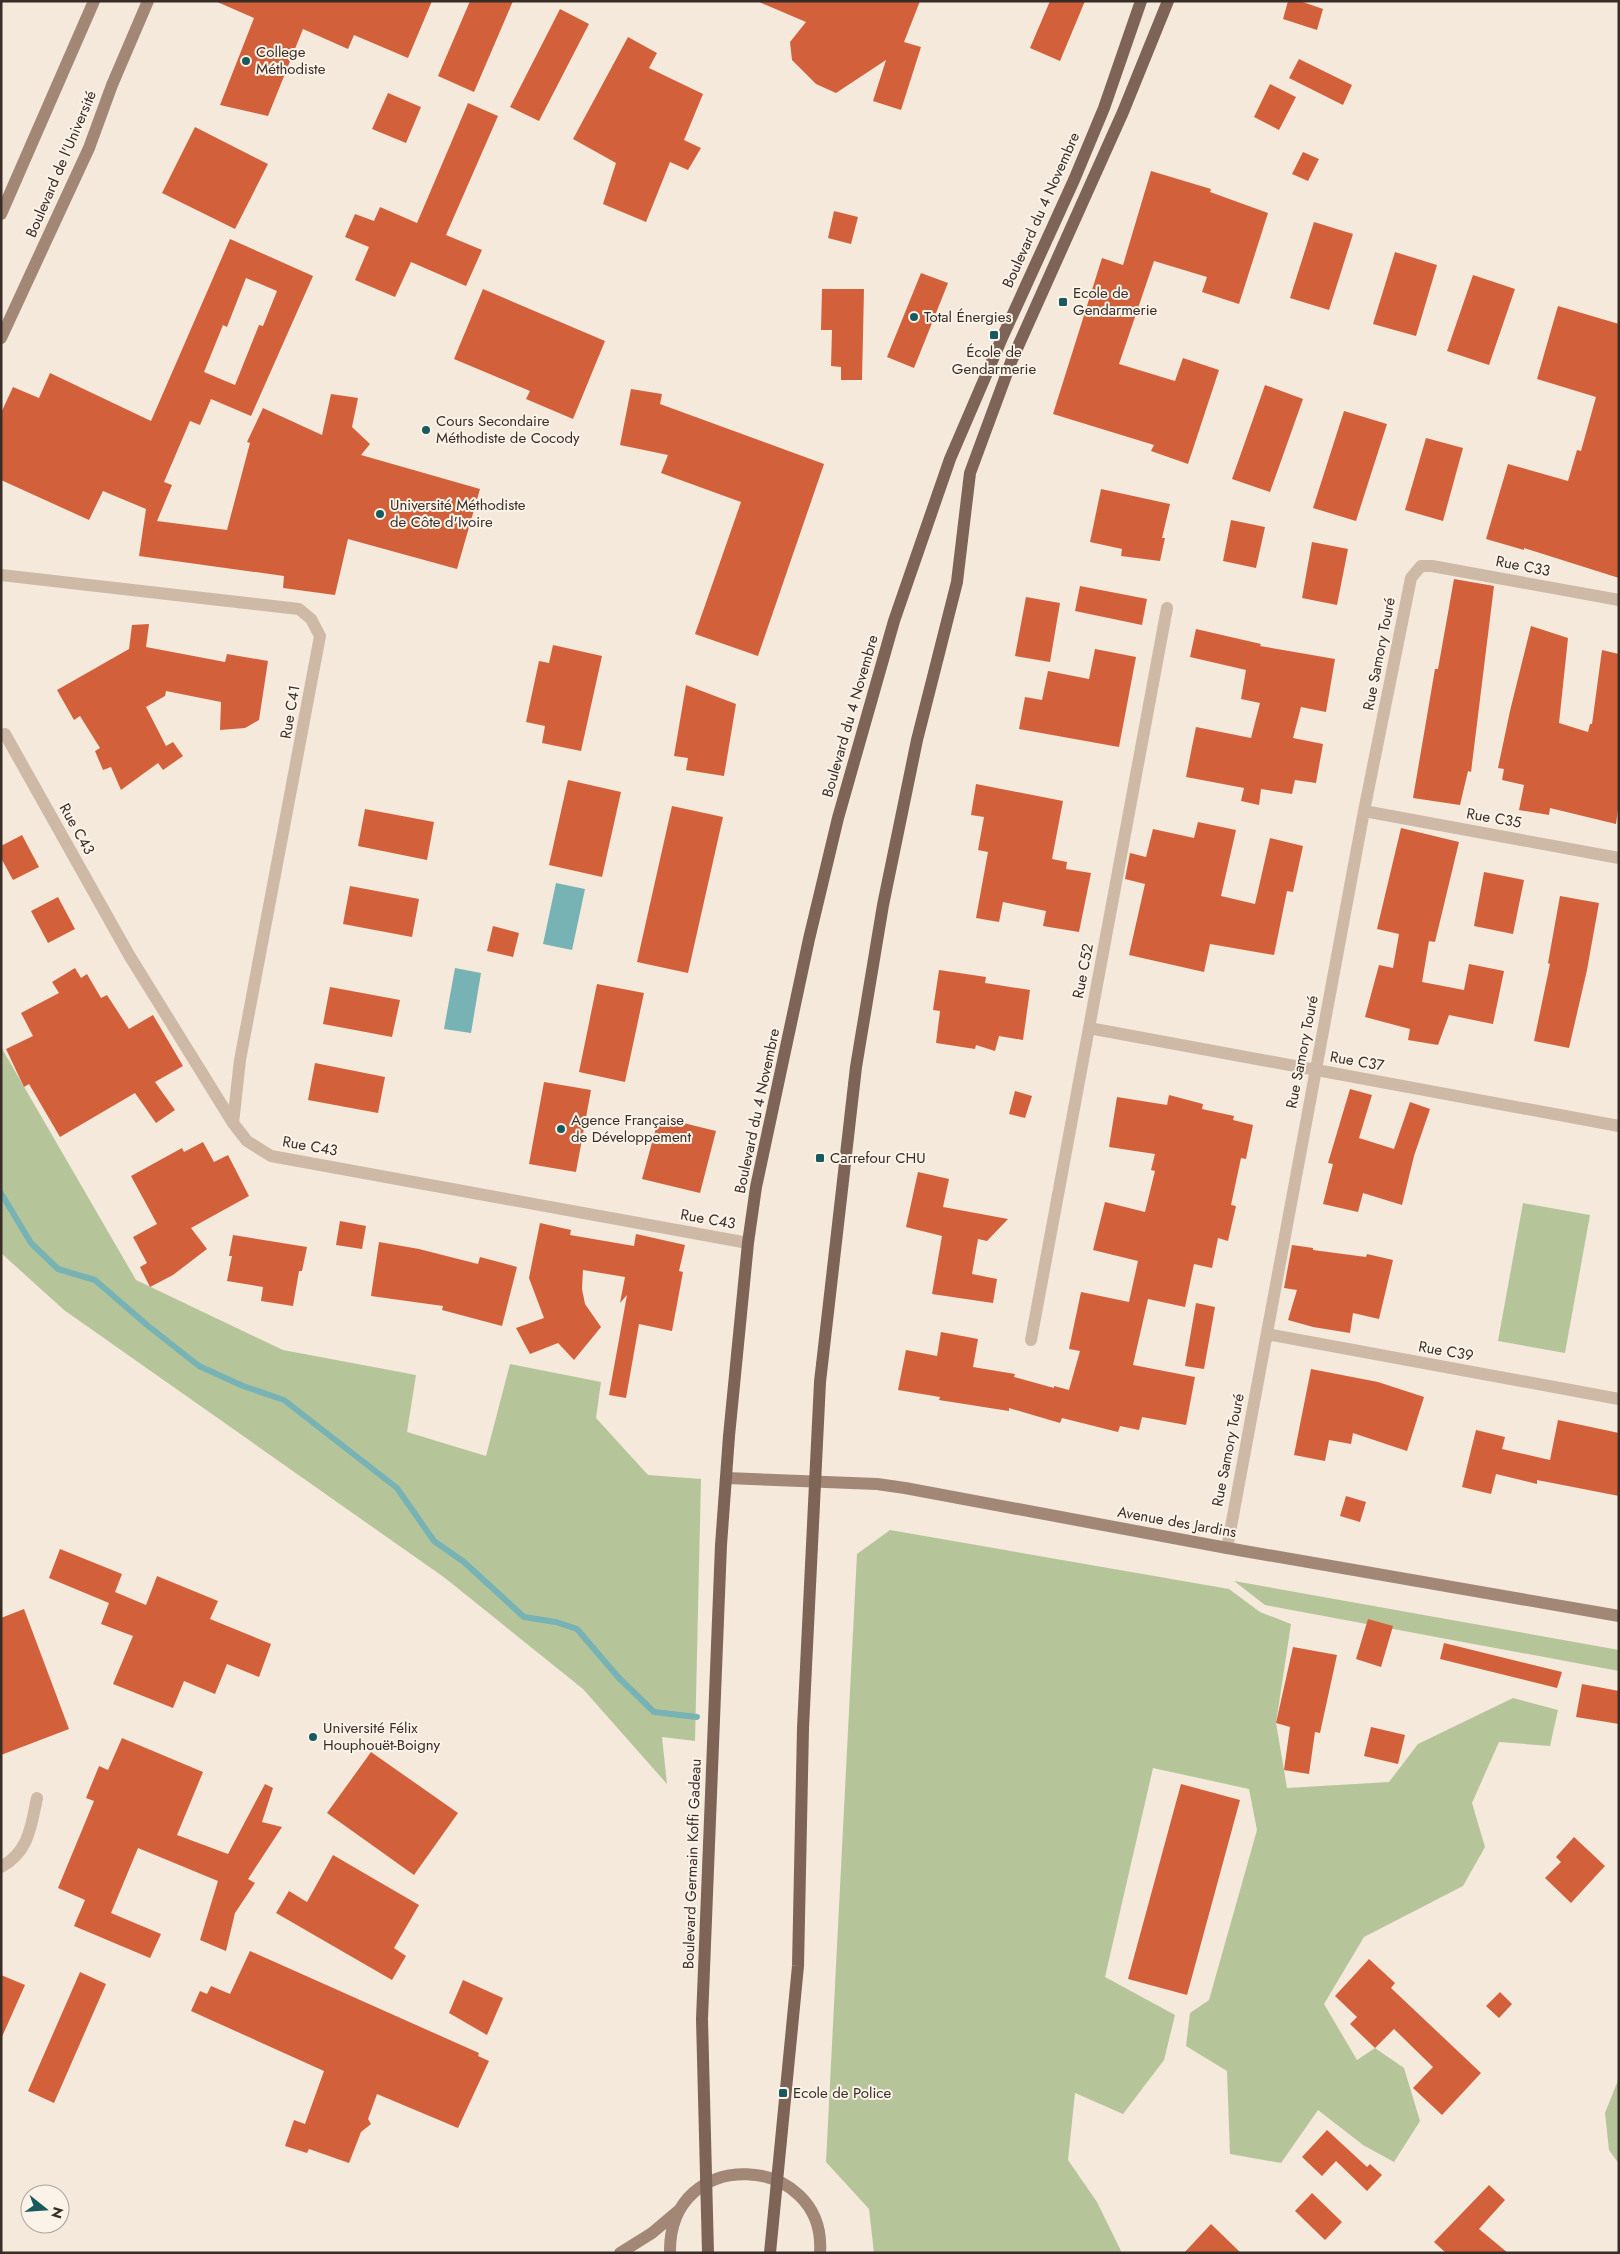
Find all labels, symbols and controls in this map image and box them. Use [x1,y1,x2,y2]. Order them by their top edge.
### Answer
place label: College Méthodiste [256,41,326,80]
marker: College Méthodiste [240,55,252,67]
street label: Boulevard de l'Université [20,87,102,241]
street label: Boulevard du 4 Novembre [997,128,1085,291]
place label: Ecole de Gendarmerie [1073,282,1158,321]
marker: Ecole de Gendarmerie [1057,296,1069,308]
place label: Total Énergies [924,306,1011,328]
marker: Total Énergies [908,311,920,323]
marker: École de Gendarmerie [988,329,1000,341]
place label: École de Gendarmerie [952,341,1036,380]
place label: Cours Secondaire Méthodiste de Cocody [436,410,580,449]
marker: Cours Secondaire Méthodiste de Cocody [420,424,432,436]
place label: Université Méthodiste de Côte d'Ivoire [390,494,526,533]
marker: Université Méthodiste de Côte d'Ivoire [374,508,386,520]
street label: Rue C33 [1494,550,1552,582]
street label: Rue Samory Touré [1357,595,1401,712]
street label: Boulevard du 4 Novembre [816,632,884,800]
street label: Rue C41 [274,683,306,741]
street label: Rue C43 [54,799,100,859]
street label: Rue C35 [1465,802,1523,834]
street label: Rue C52 [1067,942,1099,1000]
street label: Rue Samory Touré [1280,993,1324,1110]
street label: Boulevard du 4 Novembre [729,1026,785,1196]
street label: Rue C37 [1328,1045,1386,1077]
place label: Agence Française de Développement [571,1109,691,1148]
marker: Agence Française de Développement [555,1123,567,1135]
street label: Rue C43 [281,1130,339,1162]
place label: Carrefour CHU [830,1147,926,1169]
marker: Carrefour CHU [814,1152,826,1164]
street label: Rue C43 [679,1203,737,1235]
street label: Rue C39 [1417,1335,1475,1367]
street label: Rue Samory Touré [1206,1391,1250,1508]
street label: Avenue des Jardins [1116,1501,1238,1543]
place label: Université Félix Houphouët-Boigny [323,1717,441,1756]
marker: Université Félix Houphouët-Boigny [307,1731,319,1743]
street label: Boulevard Germain Koffi Gadeau [677,1758,707,1970]
place label: Ecole de Police [793,2082,892,2104]
marker: Ecole de Police [777,2087,789,2099]
north arrow [20,2184,70,2234]
text: N [46,2205,69,2221]

